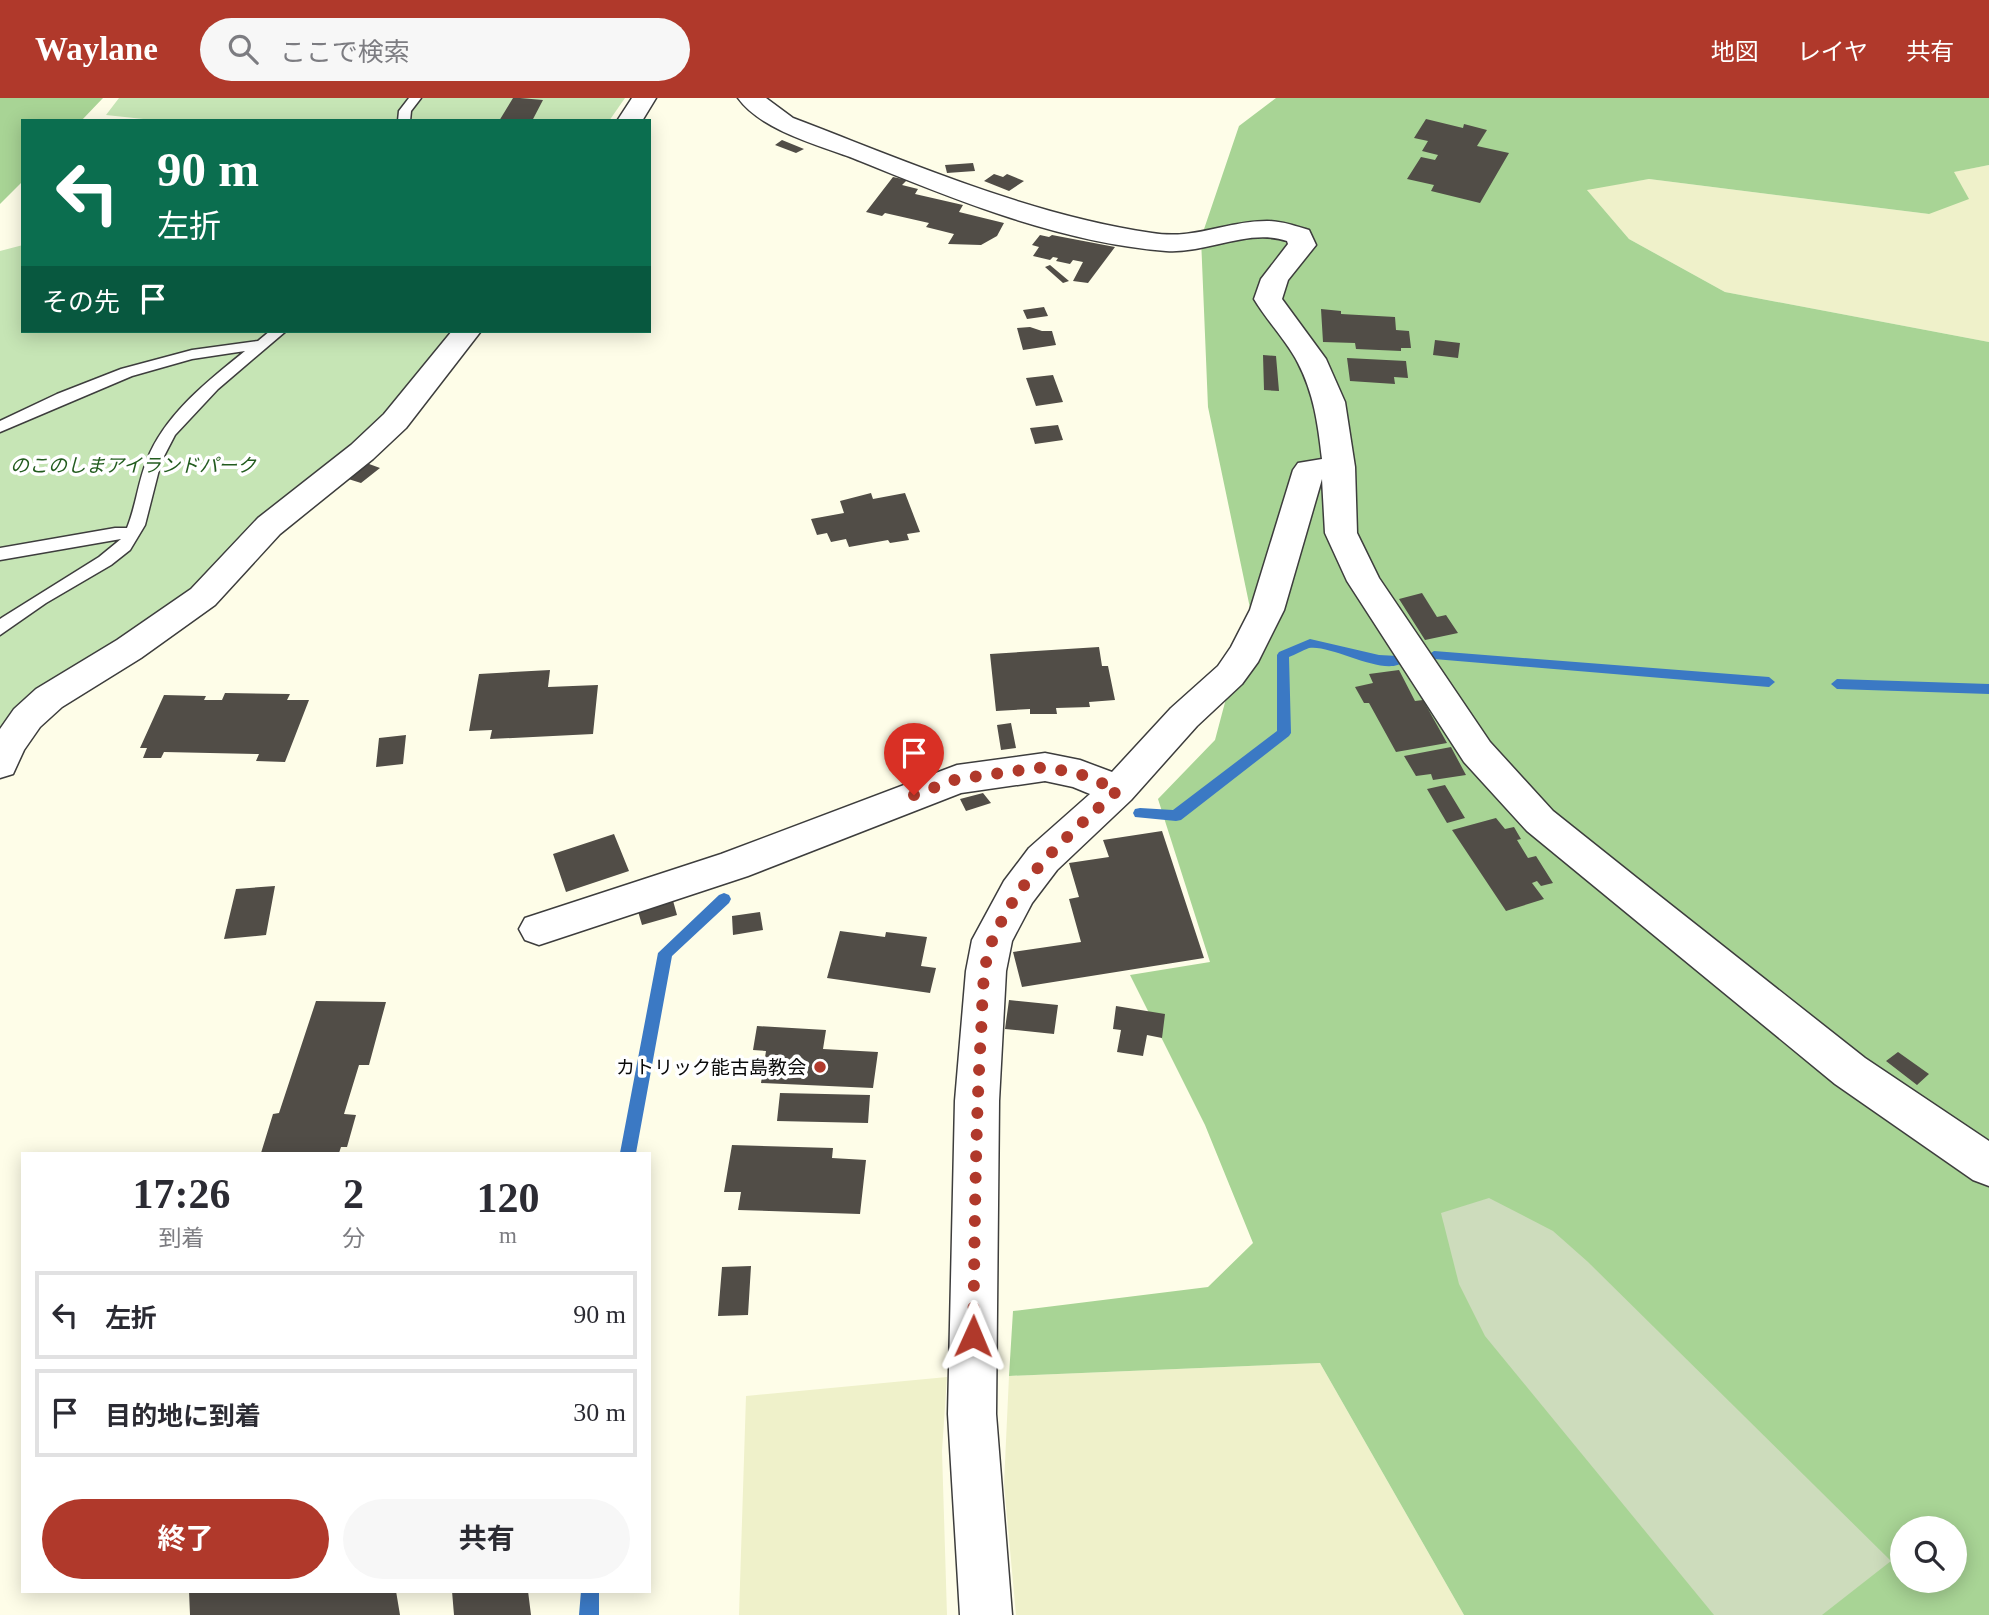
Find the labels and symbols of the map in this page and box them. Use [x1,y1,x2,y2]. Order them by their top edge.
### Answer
park label: のこのしまアイランドパーク [10,455,257,476]
pin [884,723,944,795]
place label: カトリック能古島教会 [616,1057,806,1078]
marker: カトリック能古島教会 [812,1059,828,1075]
position arrow [936,1299,1010,1373]

